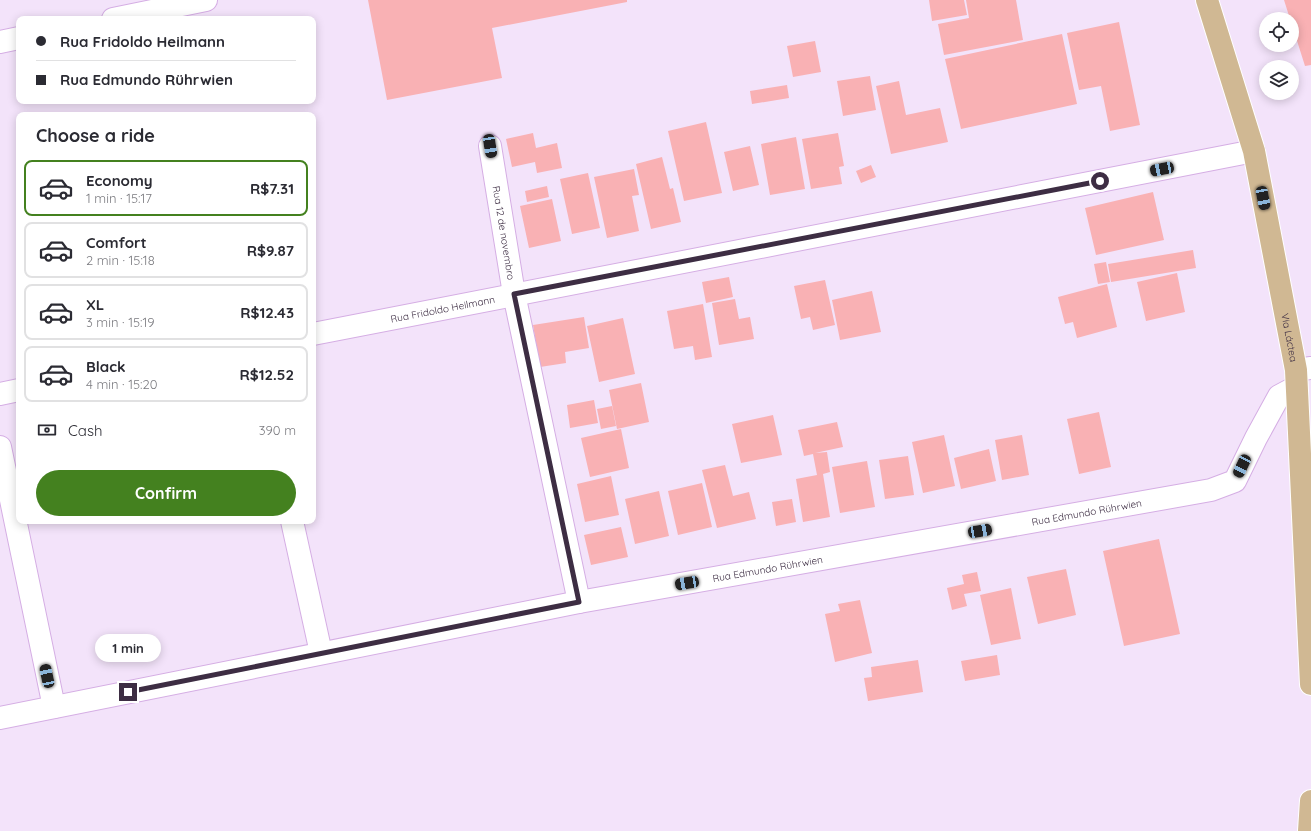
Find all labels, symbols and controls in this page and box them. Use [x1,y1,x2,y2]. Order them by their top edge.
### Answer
map controls [1259,12,1299,100]
button: locate [1259,12,1299,52]
text: Rua Fridoldo Heilmann [60,32,225,51]
button: layers [1259,60,1299,100]
text: Rua Edmundo Rührwien [60,70,233,89]
text: Choose a ride [36,124,155,147]
car [482,133,498,159]
car [1149,161,1175,177]
icon: car [38,170,74,206]
text: Economy [86,171,153,190]
route start [1091,172,1109,190]
text: R$7.31 [250,179,294,198]
street label: Rua 12 de novembro [490,185,518,281]
car [1255,185,1271,211]
text: 1 min · 15:17 [86,190,152,206]
icon: car [38,232,74,268]
text: Comfort [86,233,147,252]
text: R$9.87 [247,241,294,260]
text: 2 min · 15:18 [86,252,155,268]
street label: Rua Fridoldo Heilmann [389,293,496,326]
icon: car [38,294,74,330]
text: XL [86,295,104,314]
text: R$12.43 [240,303,294,322]
street label: Via Láctea [1278,312,1300,363]
text: 3 min · 15:19 [86,314,155,330]
icon: car [38,356,74,392]
text: Black [86,357,126,376]
text: R$12.52 [239,365,294,384]
text: 4 min · 15:20 [86,376,157,392]
icon: cash [36,419,58,441]
text: Cash [68,421,102,440]
text: 390 m [259,422,296,438]
car [1231,453,1253,479]
button: Confirm [36,470,296,516]
street label: Rua Edmundo Rührwien [1031,496,1143,529]
car [967,523,993,539]
street label: Rua Edmundo Rührwien [711,553,824,585]
car [674,575,700,591]
callout: 1 min [95,634,161,662]
text: 1 min [112,640,144,656]
car [39,663,55,689]
route end [119,683,137,701]

